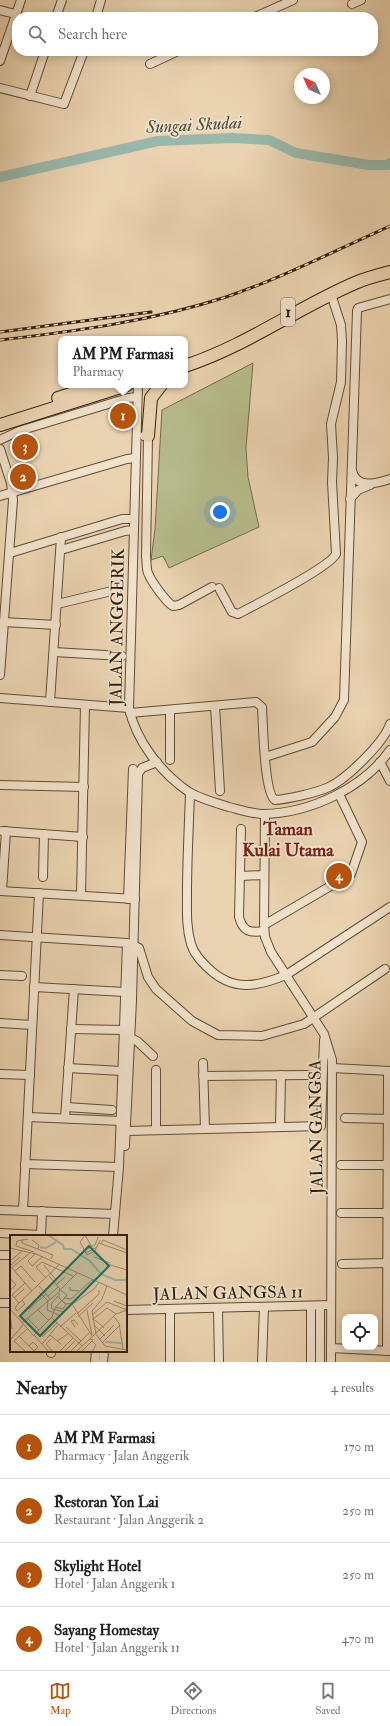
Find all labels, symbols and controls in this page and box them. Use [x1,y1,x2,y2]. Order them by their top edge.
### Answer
search box [12,12,378,56]
icon: search [26,23,48,45]
text: Search here [58,25,127,44]
north arrow [294,68,330,104]
water label: Sungai Skudai [144,111,243,139]
road number: 1 [281,298,295,326]
popup [58,336,188,388]
text: AM PM Farmasi [72,345,174,364]
text: Pharmacy [72,364,123,380]
pin: 1 [110,401,136,431]
pin: 3 [12,432,38,462]
pin: 2 [10,462,36,492]
your location [210,502,230,522]
street label: JALAN ANGGERIK [105,547,130,707]
district label: Taman Kulai Utama [242,818,334,862]
pin: 4 [326,861,352,891]
street label: JALAN GANGSA [304,1059,329,1195]
inset map [10,1235,127,1352]
street label: JALAN GANGSA 11 [152,1281,303,1306]
map controls [342,1314,378,1350]
button: locate [342,1314,378,1350]
text: Nearby [16,1378,67,1399]
text: 4 results [331,1380,374,1396]
text: AM PM Farmasi [54,1429,155,1448]
text: 1 [27,1439,31,1455]
text: 170 m [344,1439,374,1455]
text: Pharmacy · Jalan Anggerik [54,1448,189,1464]
text: Restoran Yon Lai [54,1493,159,1512]
text: 2 [26,1503,32,1519]
text: 250 m [342,1503,374,1519]
text: Restaurant · Jalan Anggerik 2 [54,1512,204,1528]
text: Skylight Hotel [54,1557,141,1576]
text: 3 [27,1567,32,1583]
text: 250 m [342,1567,374,1583]
text: Hotel · Jalan Anggerik 1 [54,1576,175,1592]
text: Sayang Homestay [54,1621,159,1640]
text: 4 [25,1631,33,1647]
text: 470 m [342,1631,374,1647]
text: Hotel · Jalan Anggerik 11 [54,1640,180,1656]
tab: Map [49,1680,71,1717]
tab: Directions [170,1680,217,1717]
tab: Saved [315,1680,341,1717]

